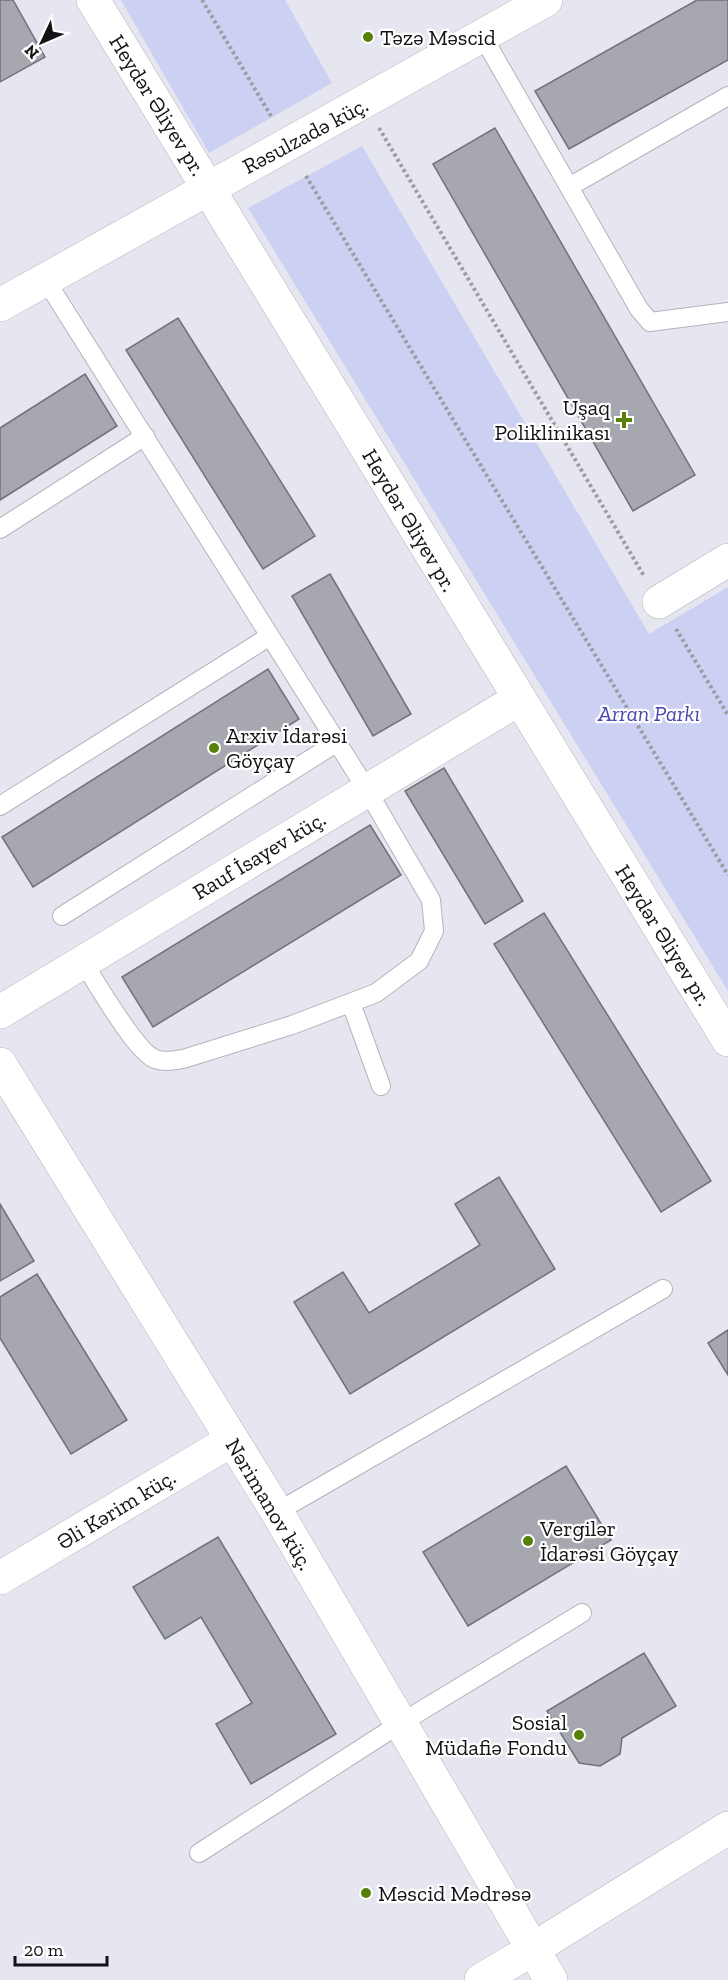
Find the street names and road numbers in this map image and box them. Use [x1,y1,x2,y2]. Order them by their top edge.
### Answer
street label: Heydər Əliyev pr. [103,30,212,181]
street label: Rəsulzadə küç. [238,91,373,180]
street label: Heydər Əliyev pr. [356,444,463,596]
street label: Rauf İsayev küç. [188,805,331,906]
street label: Heydər Əliyev pr. [609,860,718,1011]
street label: Nərimanov küç. [220,1434,319,1575]
street label: Əli Kərim küç. [52,1463,181,1555]

